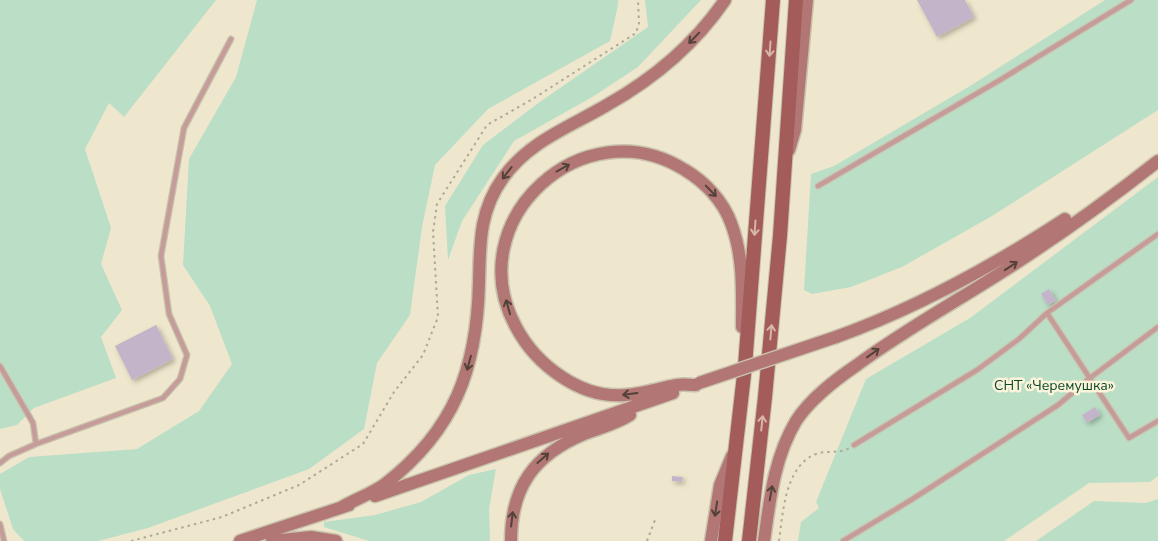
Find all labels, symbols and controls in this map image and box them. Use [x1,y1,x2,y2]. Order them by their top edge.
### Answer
one-way arrow [688,32,701,44]
one-way arrow [765,40,774,56]
one-way arrow [555,163,570,172]
one-way arrow [501,166,512,179]
one-way arrow [705,185,717,198]
one-way arrow [751,220,760,236]
one-way arrow [1003,261,1017,271]
one-way arrow [503,299,513,315]
one-way arrow [766,325,776,341]
one-way arrow [866,348,880,358]
one-way arrow [464,354,473,370]
park label: СНТ «Черемушка» [994,376,1114,395]
one-way arrow [623,389,639,399]
one-way arrow [757,415,767,431]
one-way arrow [537,453,550,464]
one-way arrow [767,485,777,501]
one-way arrow [711,501,721,517]
one-way arrow [507,512,517,528]

